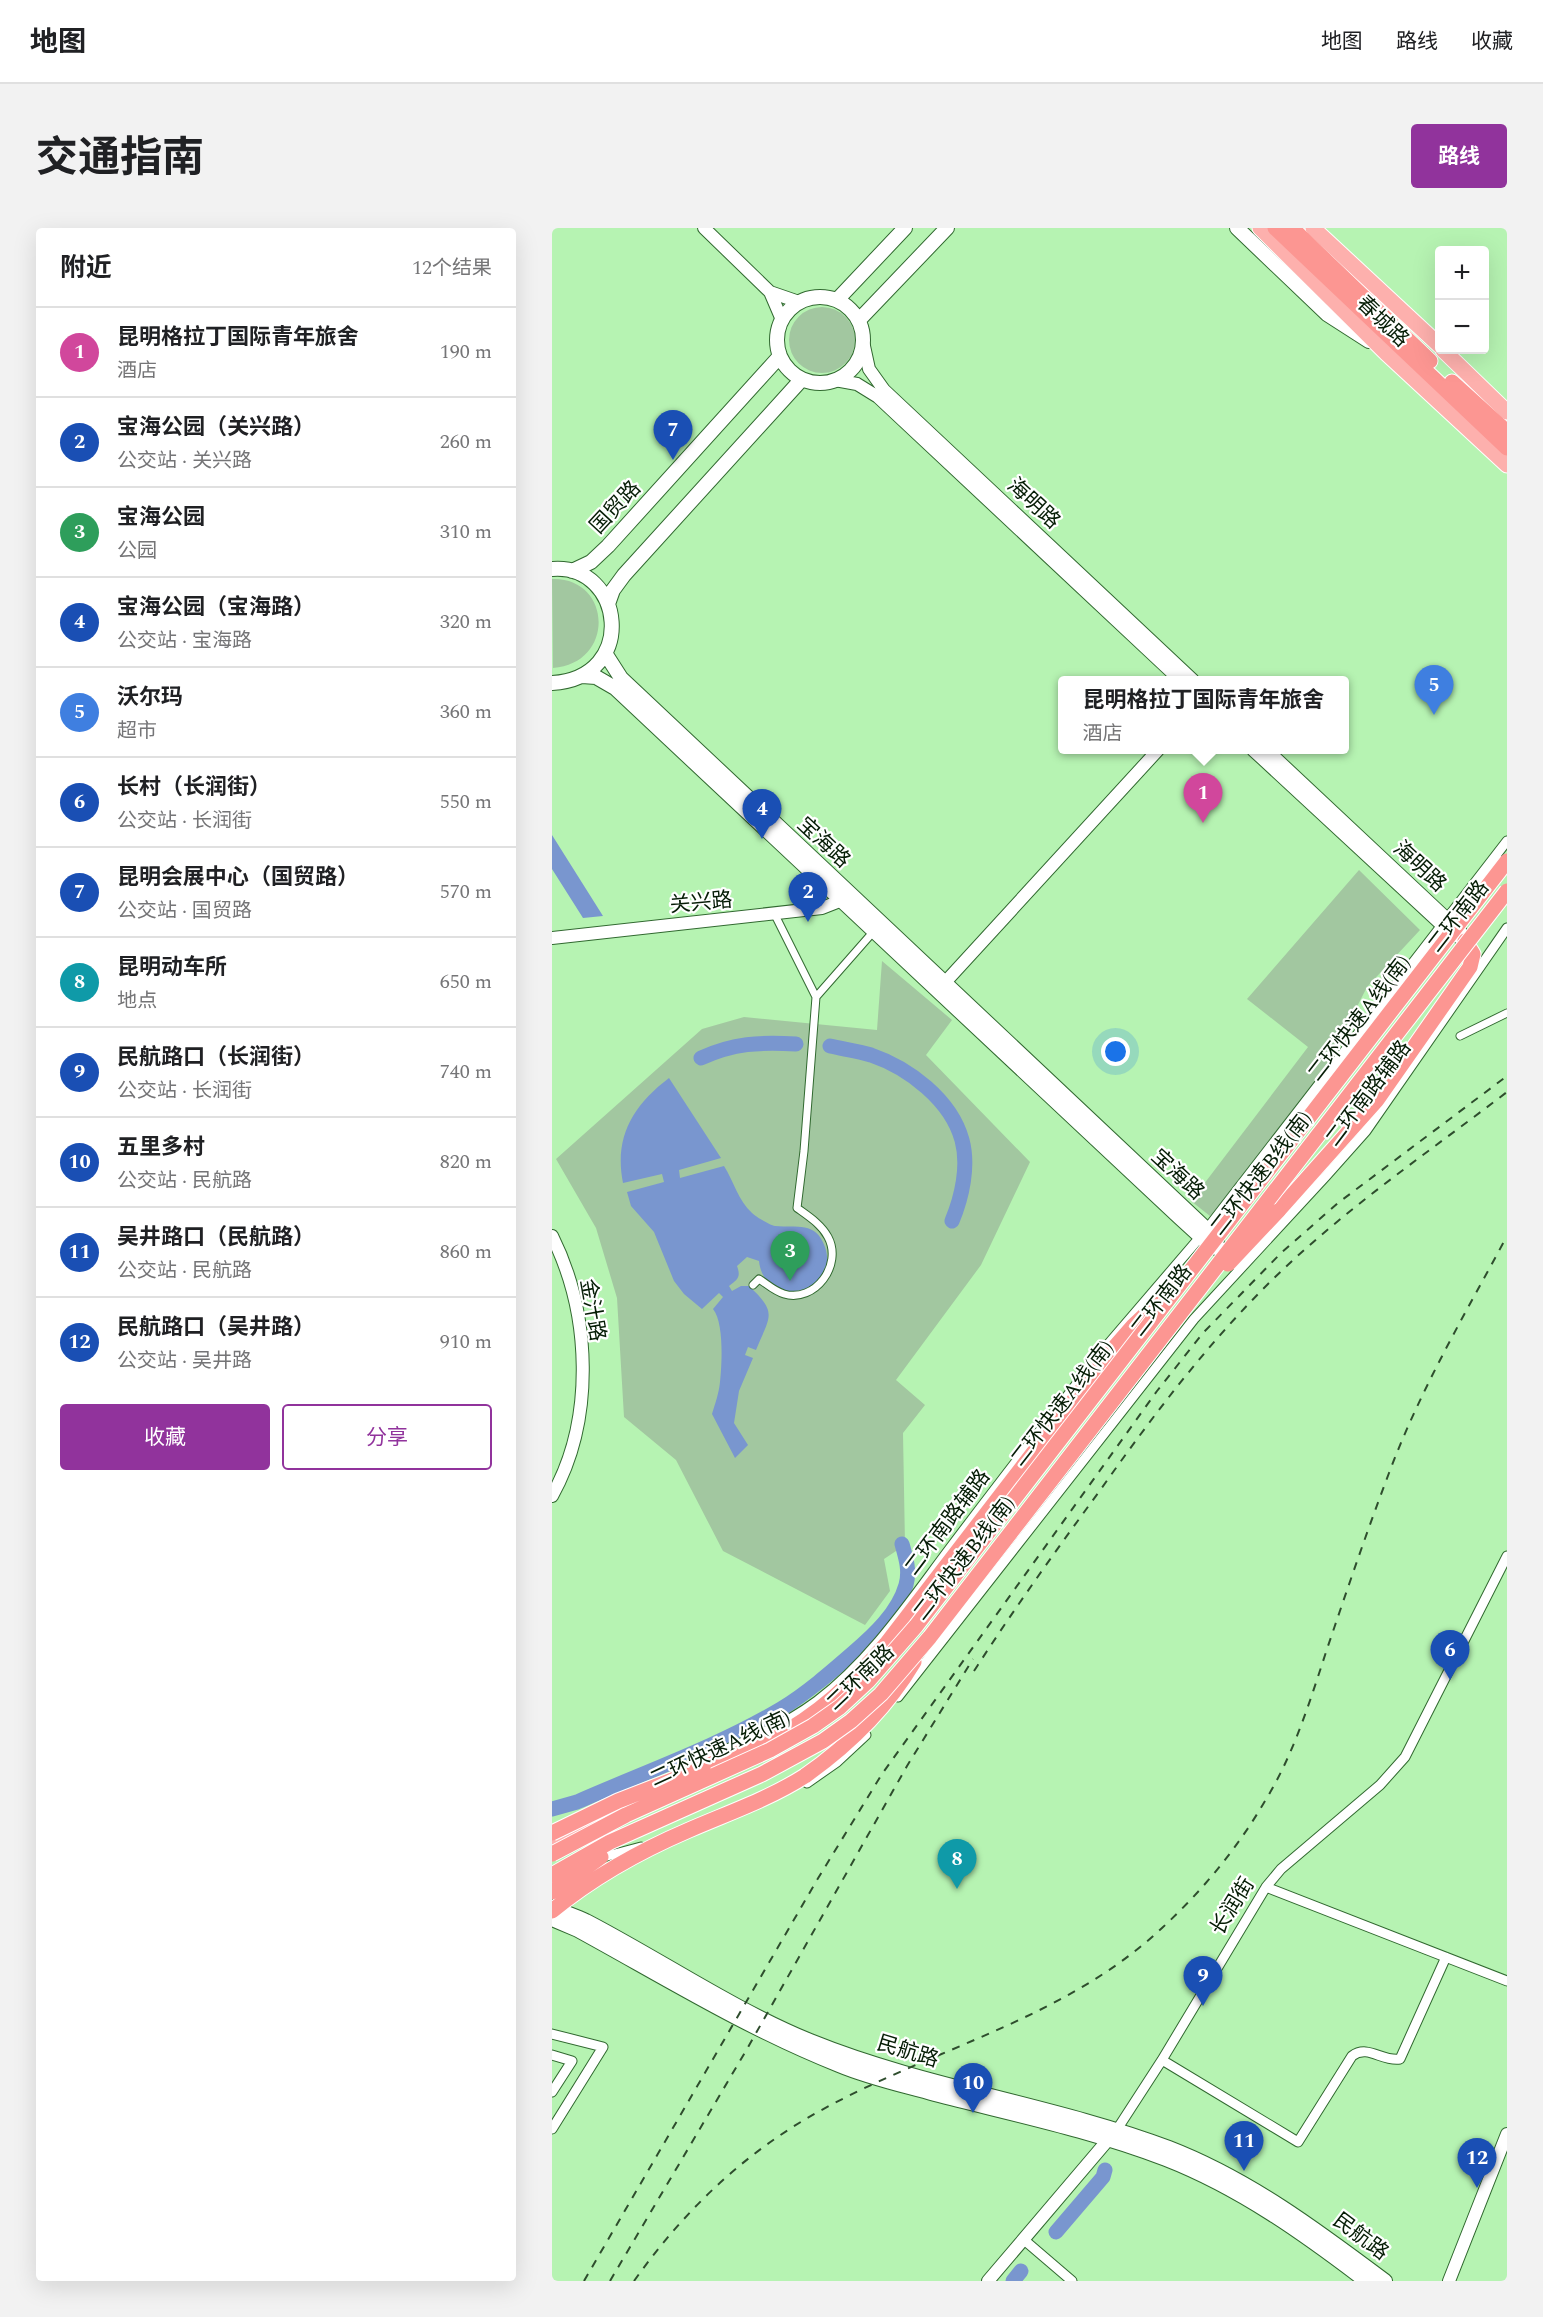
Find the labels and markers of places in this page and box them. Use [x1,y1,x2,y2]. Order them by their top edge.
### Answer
pin: 7 [654,410,692,460]
pin: 5 [1414,666,1454,715]
pin: 1 [1184,774,1222,823]
pin: 4 [742,790,782,839]
pin: 2 [788,872,828,922]
pin: 3 [770,1232,810,1281]
pin: 6 [1430,1630,1470,1680]
pin: 8 [938,1840,976,1889]
pin: 9 [1184,1956,1222,2006]
pin: 10 [954,2064,992,2113]
pin: 11 [1224,2122,1264,2171]
pin: 12 [1458,2138,1496,2188]

